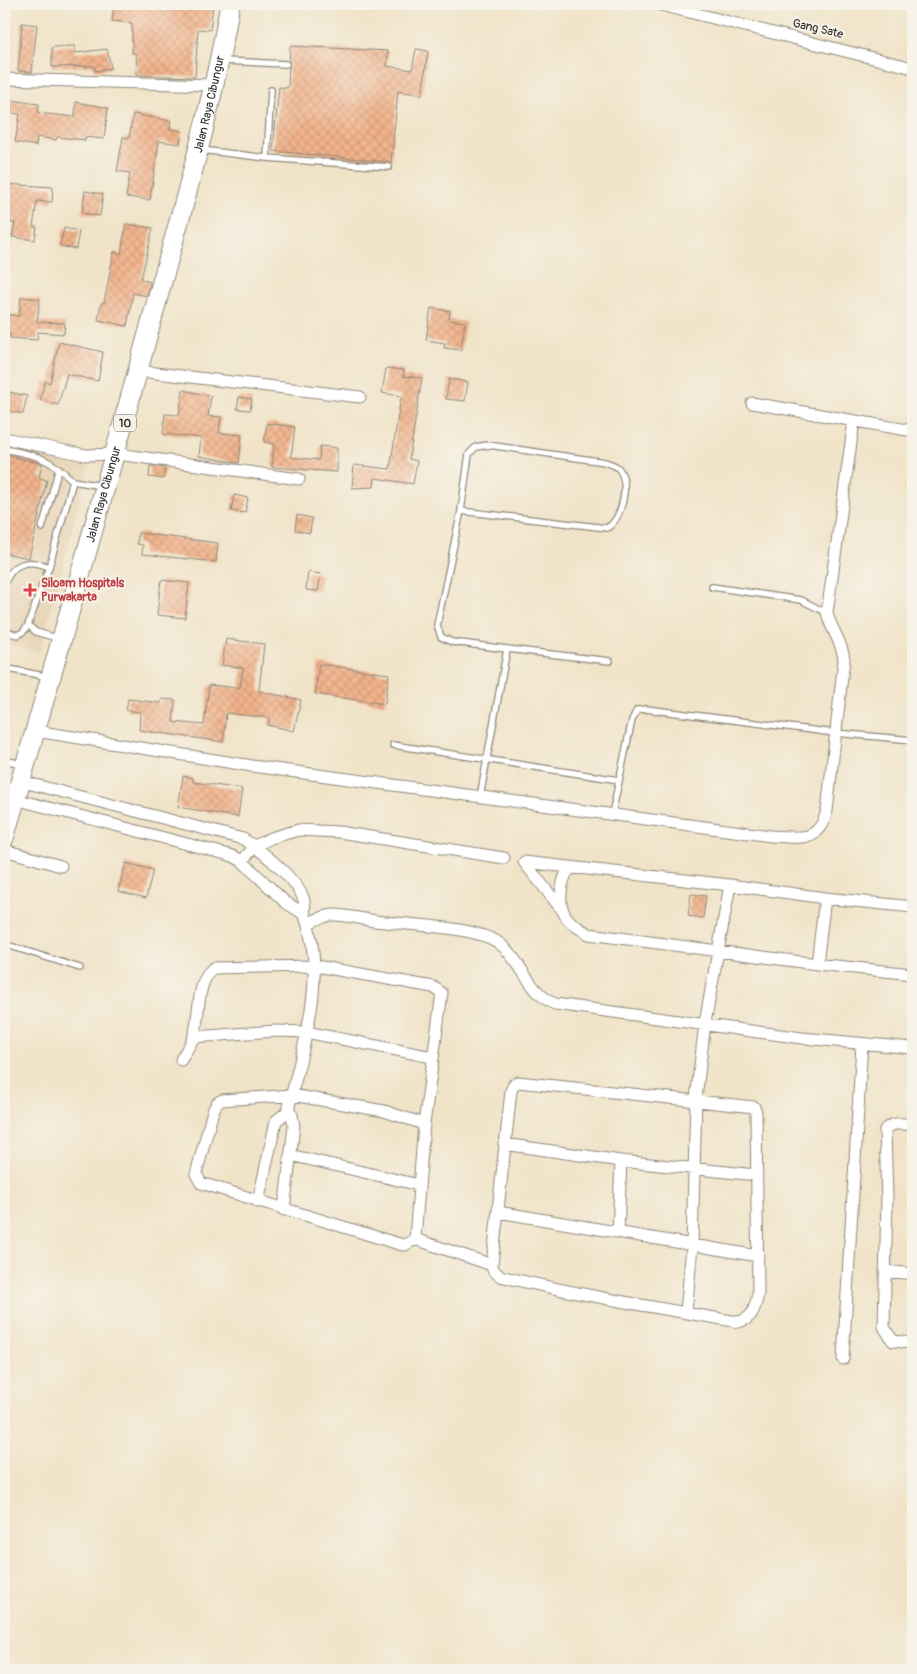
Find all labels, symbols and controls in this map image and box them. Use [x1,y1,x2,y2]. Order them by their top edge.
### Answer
street label: Gang Sate [791,16,845,42]
street label: Jalan Raya Cibungur [190,54,228,154]
road number: 10 [114,414,136,432]
street label: Jalan Raya Cibungur [83,444,124,544]
place label: Siloam Hospitals Purwakarta [41,576,125,605]
marker: Siloam Hospitals Purwakarta [23,583,37,597]

